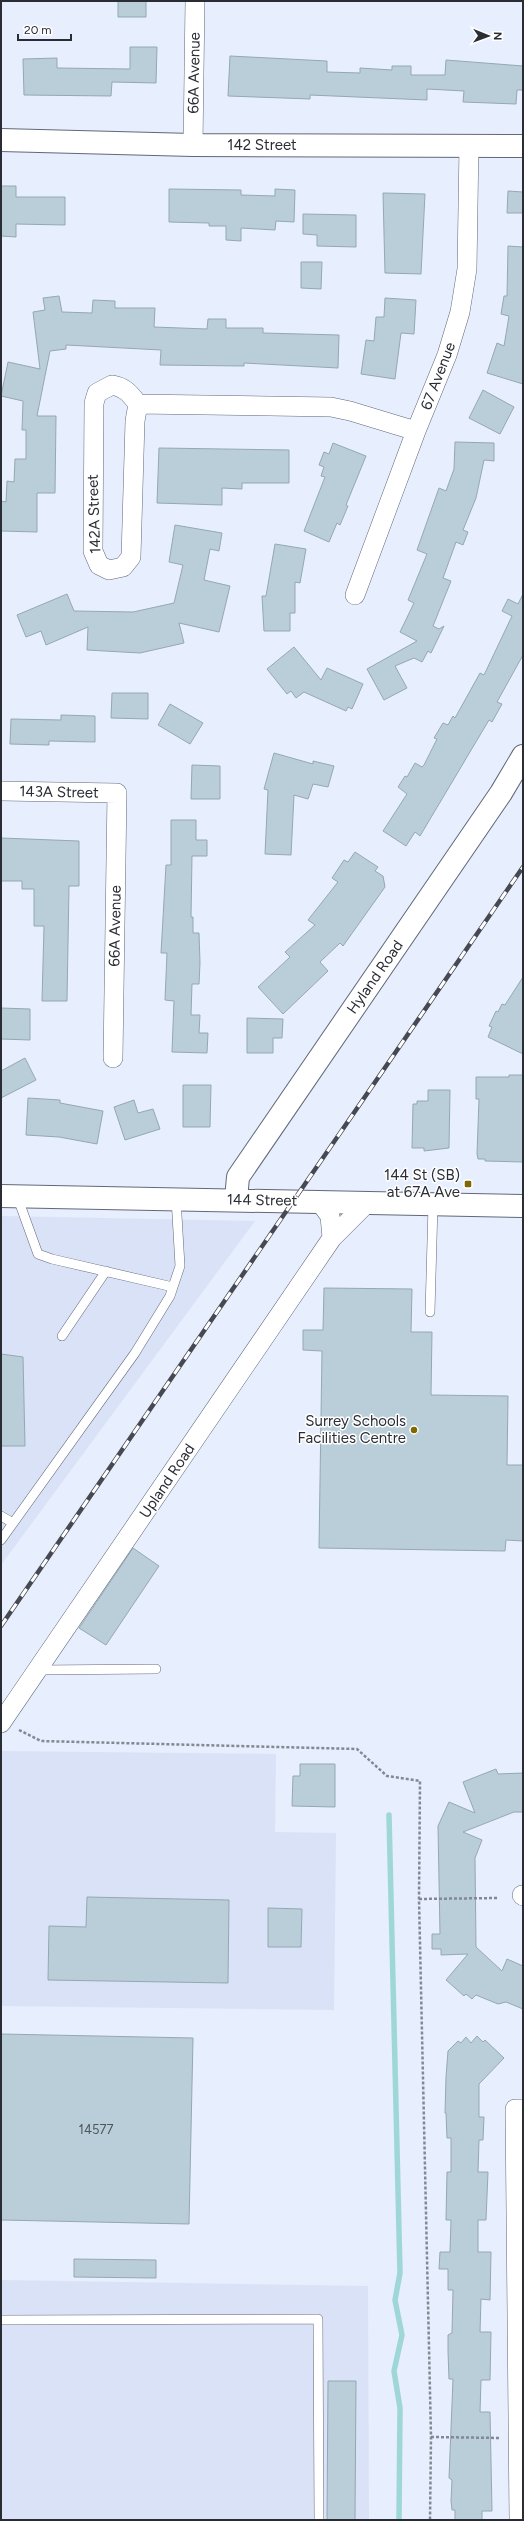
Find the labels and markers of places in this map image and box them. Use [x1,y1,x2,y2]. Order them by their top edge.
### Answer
place label: 144 St (SB) at 67A Ave [384,1166,460,1201]
marker: 144 St (SB) at 67A Ave [463,1179,473,1189]
place label: Surrey Schools Facilities Centre [298,1412,406,1447]
marker: Surrey Schools Facilities Centre [409,1425,419,1435]

